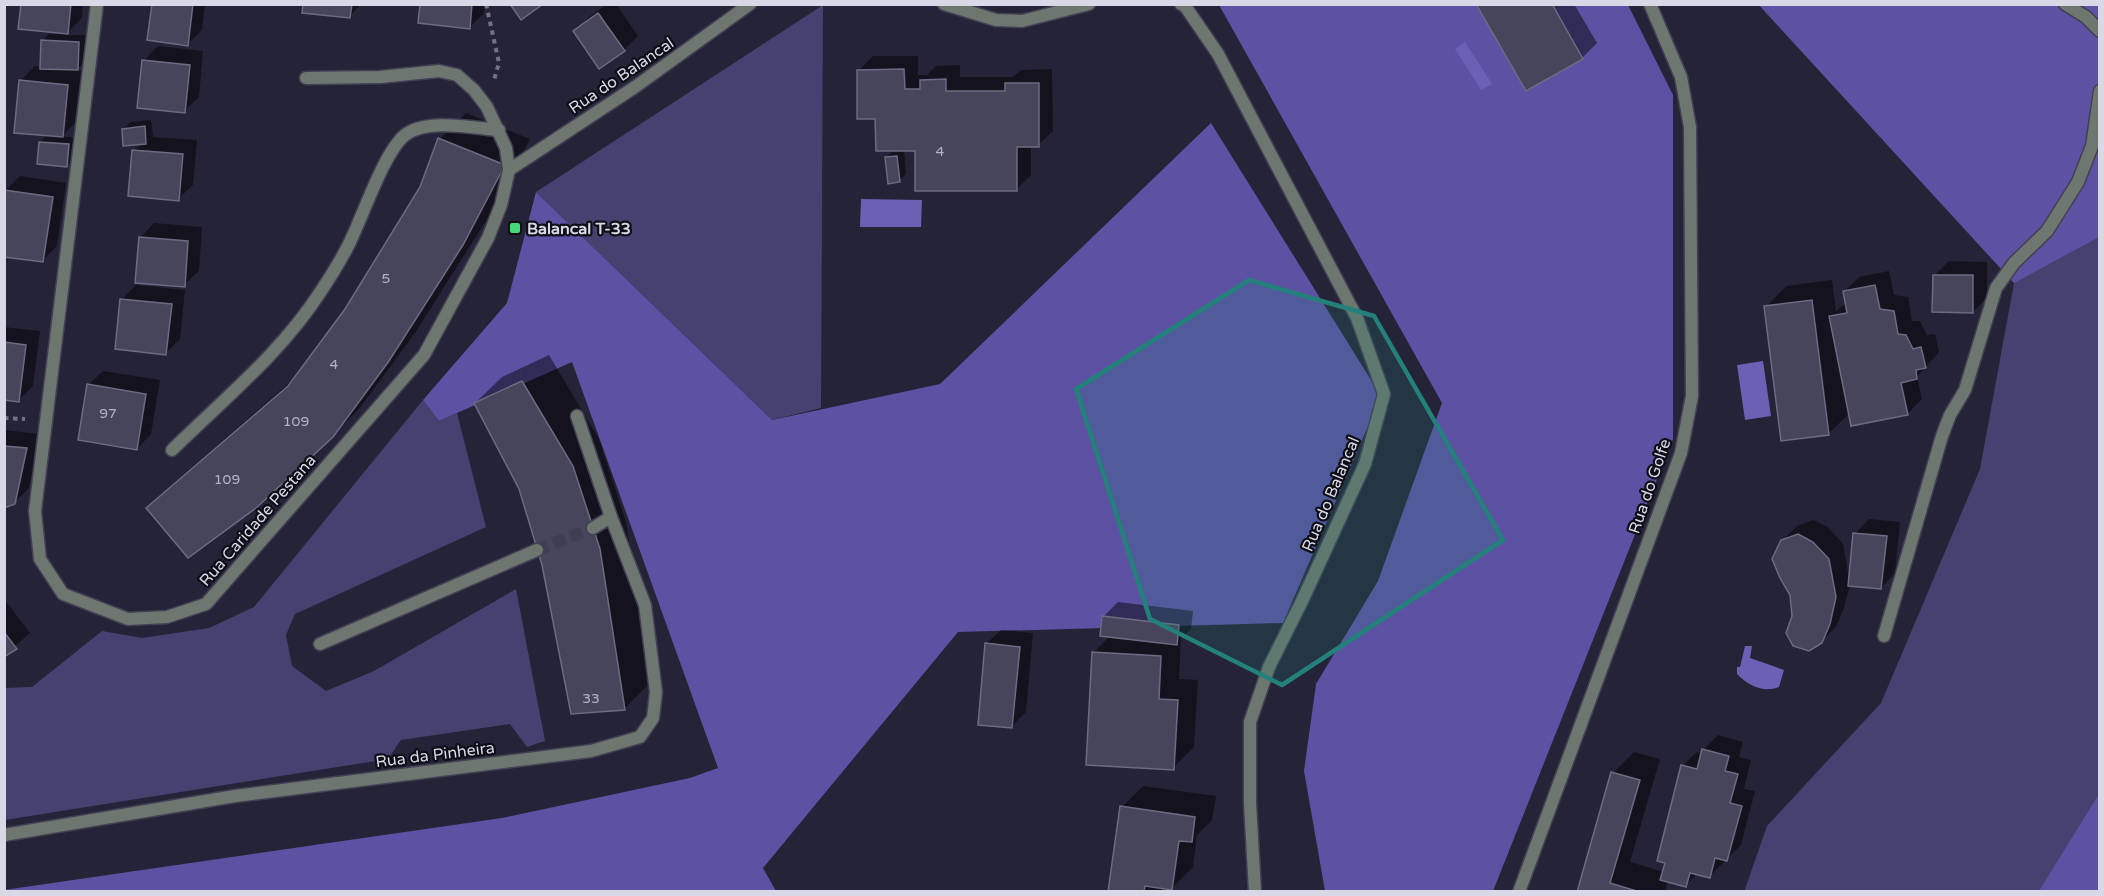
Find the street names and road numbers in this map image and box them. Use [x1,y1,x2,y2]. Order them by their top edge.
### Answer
street label: Rua do Balancal [565,33,678,118]
street label: Rua do Balancal [1298,434,1364,555]
street label: Rua do Golfe [1624,436,1675,536]
street label: Rua Caridade Pestana [195,451,320,591]
street label: Rua da Pinheira [374,738,496,772]

